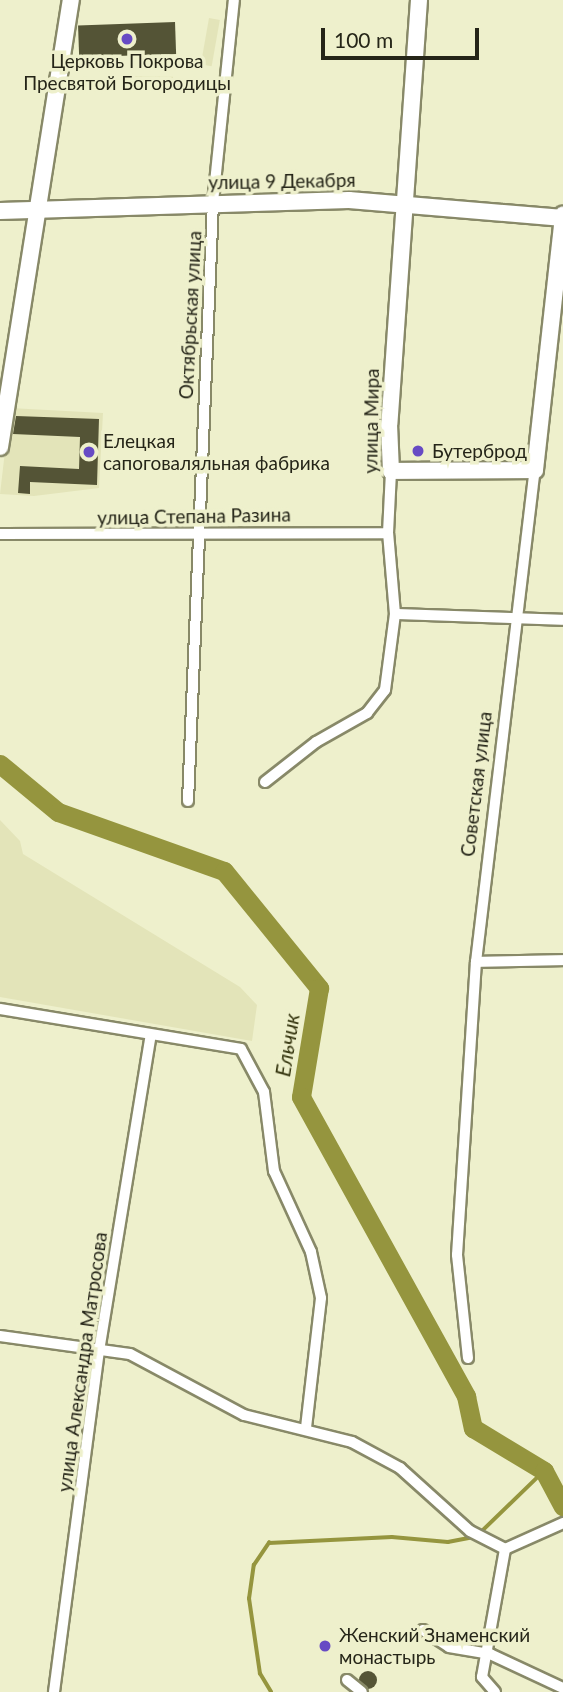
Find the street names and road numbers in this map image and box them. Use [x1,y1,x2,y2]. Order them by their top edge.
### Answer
street label: улица 9 Декабря [208,168,356,194]
street label: Октябрьская улица [174,230,206,400]
street label: улица Мира [359,368,383,474]
street label: улица Степана Разина [97,503,291,529]
street label: Советская улица [456,710,496,858]
street label: улица Александра Матросова [52,1230,112,1494]

